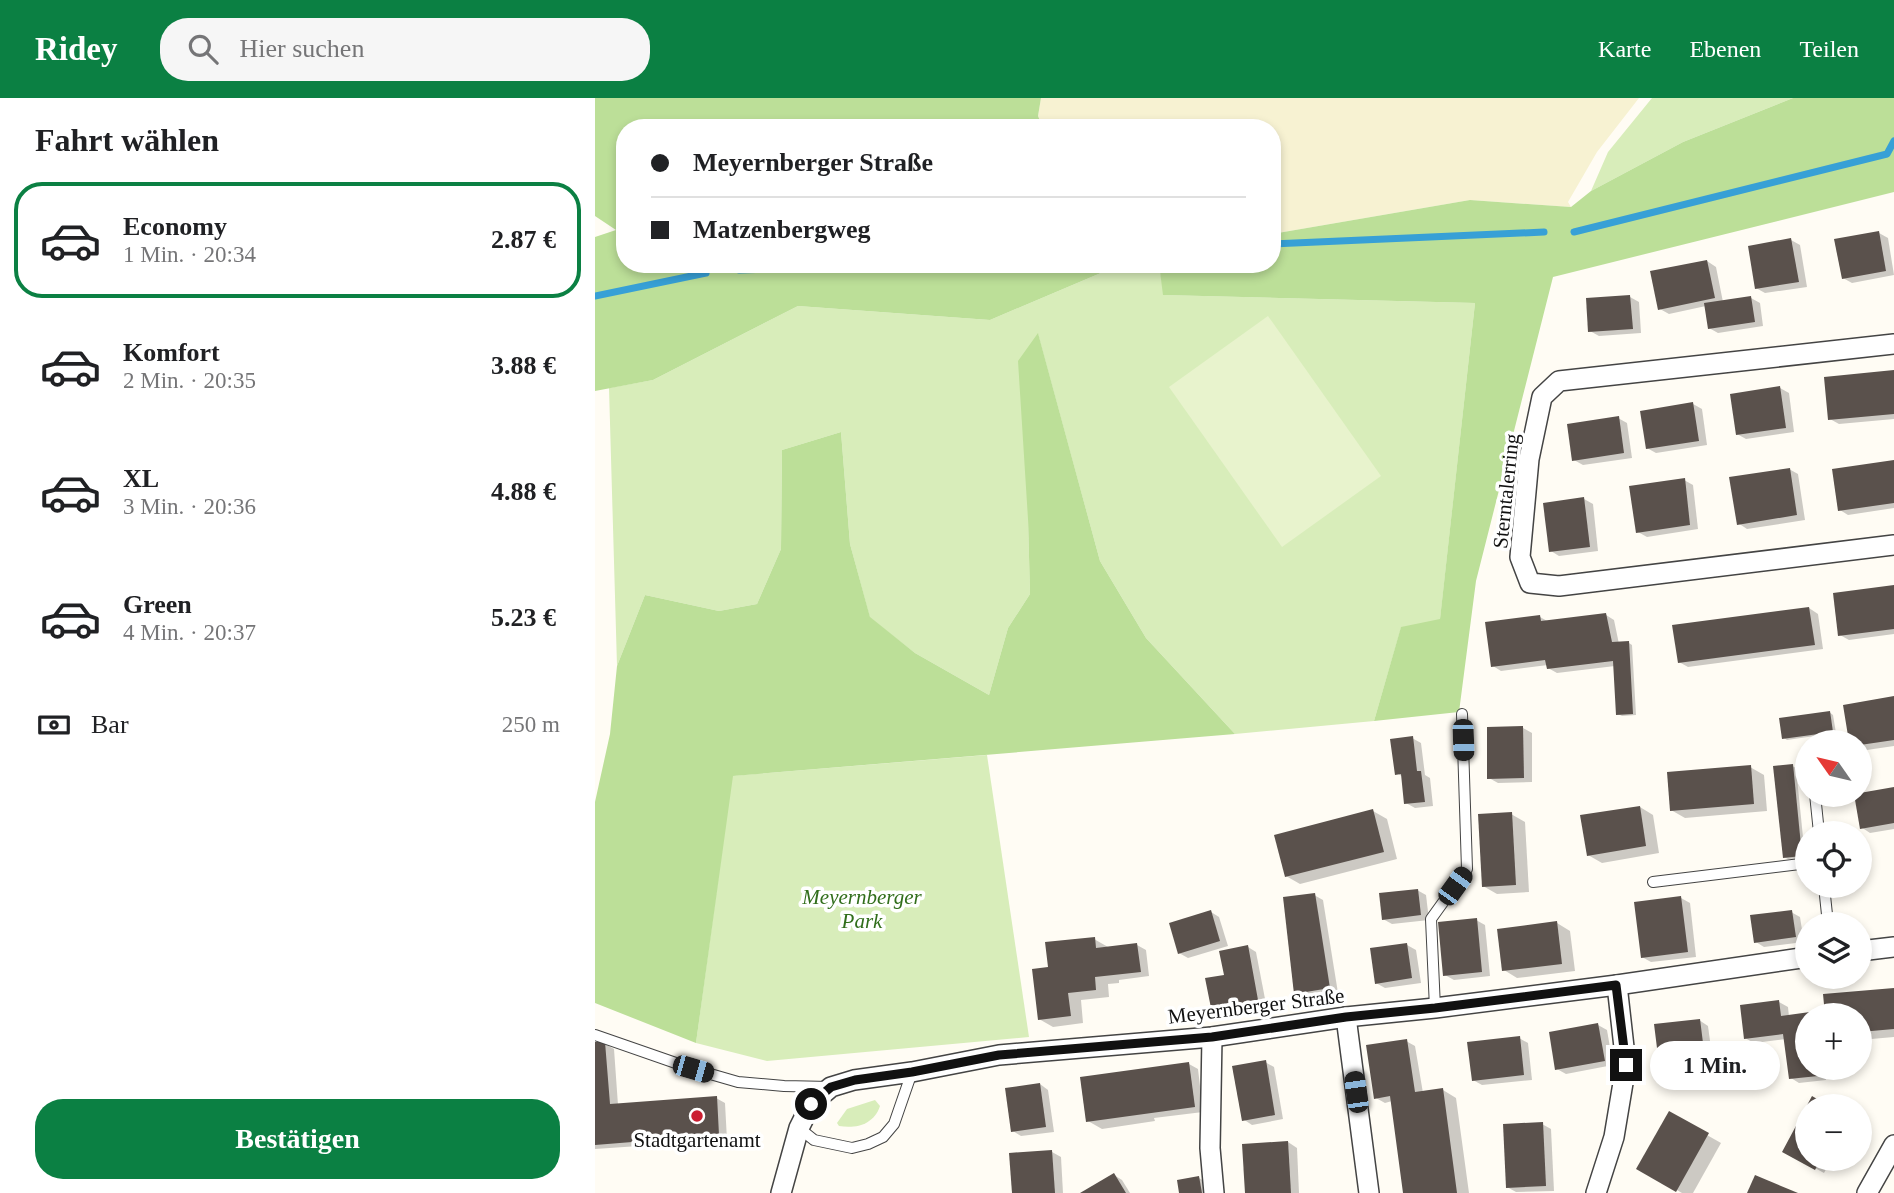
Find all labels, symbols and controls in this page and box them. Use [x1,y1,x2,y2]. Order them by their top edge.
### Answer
search box [160,18,650,81]
icon: search [184,30,222,68]
text: Ridey [35,31,118,67]
text: Hier suchen [240,34,364,63]
text: Karte [1598,36,1651,62]
text: Ebenen [1689,36,1761,62]
text: Teilen [1799,36,1859,62]
text: Fahrt wählen [35,122,219,158]
text: Meyernberger Straße [693,148,933,177]
icon: car [39,209,102,272]
text: Economy [123,212,227,241]
text: Matzenbergweg [693,215,871,244]
text: 2.87 € [491,225,556,254]
text: 1 Min. · 20:34 [123,242,256,267]
icon: car [39,335,102,398]
text: Komfort [123,338,220,367]
text: 3.88 € [491,351,556,380]
text: 2 Min. · 20:35 [123,368,256,393]
street label: Sterntalerring [1488,432,1524,550]
icon: car [39,461,102,524]
text: XL [123,464,159,493]
text: 4.88 € [491,477,556,506]
text: 3 Min. · 20:36 [123,494,256,519]
icon: car [39,587,102,650]
text: Green [123,590,192,619]
text: 5.23 € [491,603,556,632]
text: 4 Min. · 20:37 [123,620,256,645]
icon: cash [35,706,73,744]
text: Bar [91,710,129,739]
text: 250 m [502,712,560,737]
car [1452,719,1475,761]
north arrow [1795,730,1873,807]
map controls [1795,730,1872,1171]
button: locate [1795,821,1872,898]
car [1435,863,1476,909]
park label: Meyernberger Park [801,885,922,933]
button: layers [1795,912,1872,989]
street label: Meyernberger Straße [1166,983,1346,1029]
button: + [1795,1003,1872,1080]
callout: 1 Min. [1651,1040,1780,1090]
route end [1610,1049,1642,1081]
car [670,1053,717,1085]
text: 1 Min. [1683,1053,1747,1078]
car [1343,1070,1370,1114]
route start [795,1088,827,1120]
button: − [1795,1094,1872,1171]
button: Bestätigen [35,1099,560,1179]
marker: Stadtgartenamt [689,1108,705,1124]
place label: Stadtgartenamt [633,1128,761,1152]

